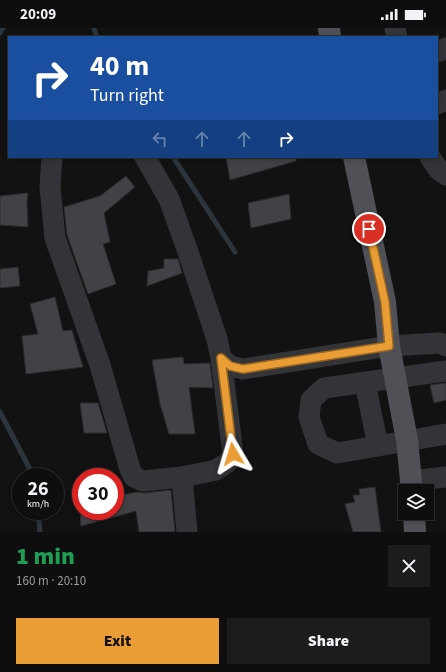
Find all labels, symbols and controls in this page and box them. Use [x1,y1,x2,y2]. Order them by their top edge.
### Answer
text: 20:09 [20,4,56,25]
text: 40 m [90,46,149,86]
icon: right [24,52,76,104]
text: Turn right [90,83,164,108]
icon: left [149,128,171,150]
icon: ahead [191,128,213,150]
icon: ahead [233,128,255,150]
icon: right [275,128,297,150]
pin [352,212,386,246]
icon: arrive [358,218,380,240]
position arrow [212,433,254,475]
speed limit sign: 30 [72,468,124,520]
text: 26 [27,475,49,503]
map controls [398,484,434,520]
button: layers [398,484,434,520]
text: km/h [27,497,49,511]
text: 1 min [16,539,75,574]
button: close [388,545,430,587]
text: 160 m · 20:10 [16,572,86,590]
button: Exit [16,618,219,664]
button: Share [227,618,430,664]

